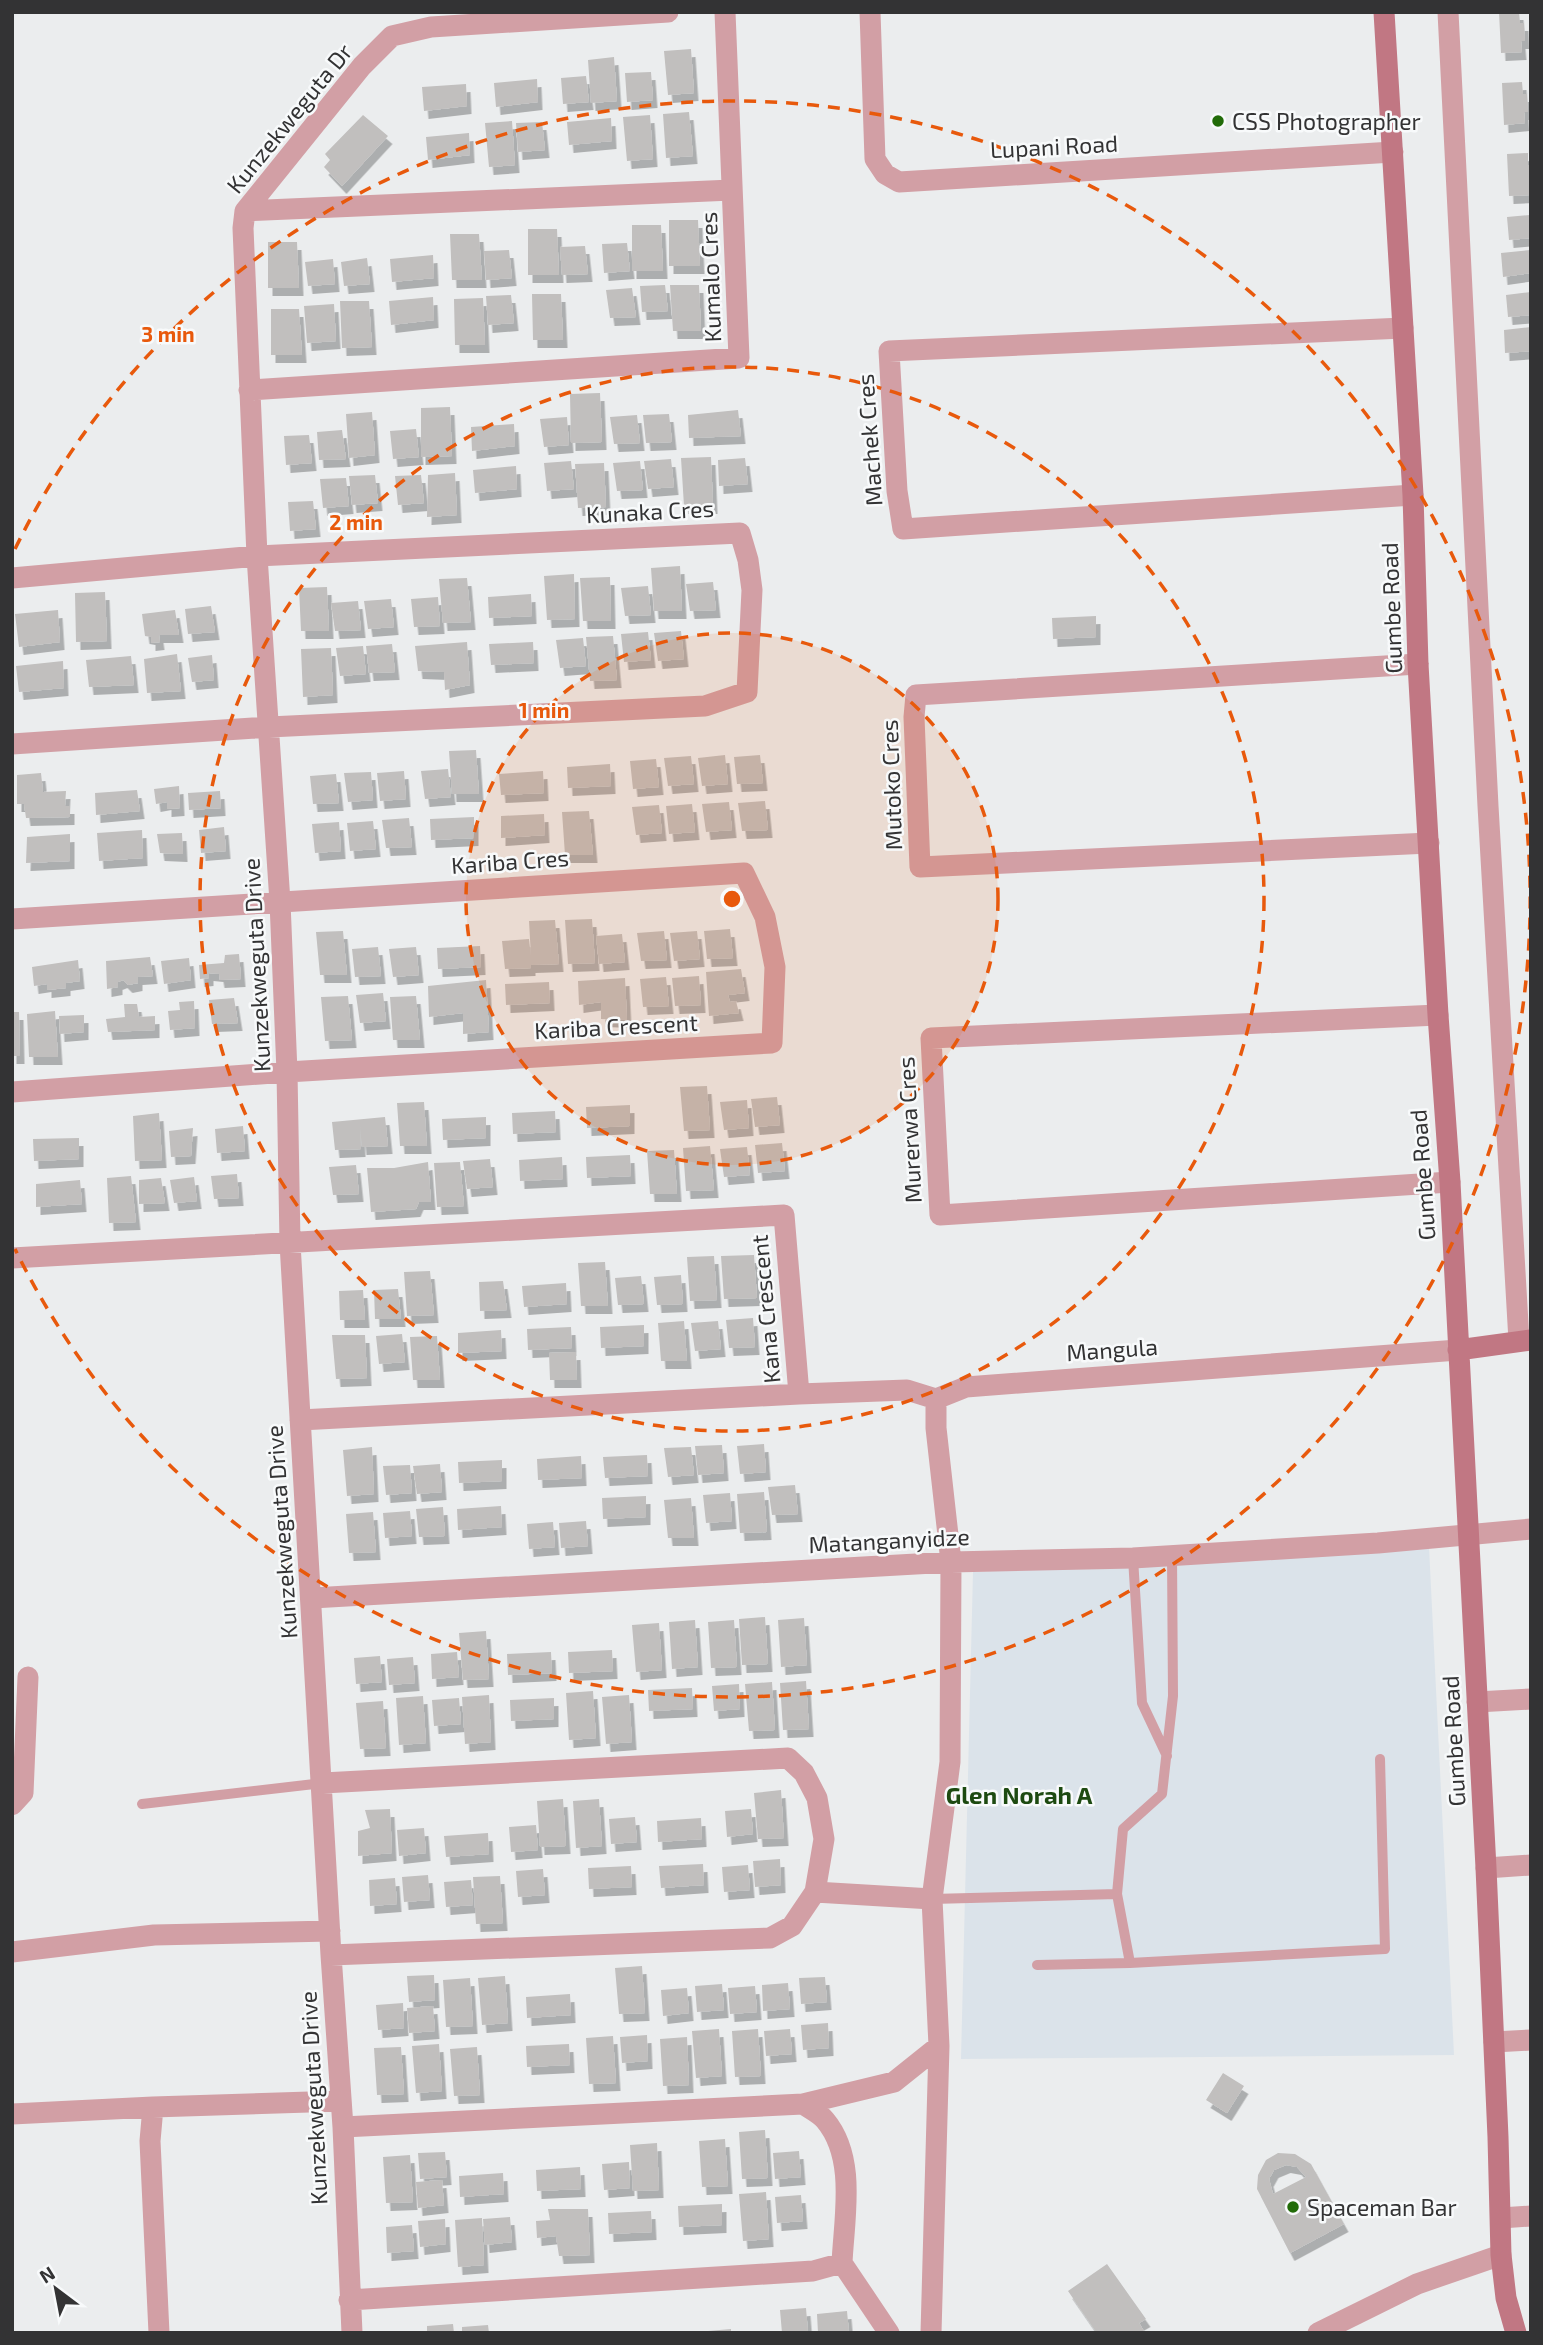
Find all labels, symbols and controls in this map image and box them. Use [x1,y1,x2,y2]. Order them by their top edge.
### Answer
street label: Kunzekweguta Dr [220,38,358,198]
place label: CSS Photographer [1232,107,1421,135]
marker: CSS Photographer [1210,113,1226,129]
street label: Lupani Road [989,129,1119,163]
street label: Kumalo Cres [694,211,726,343]
text: 3 min [141,321,195,346]
street label: Machek Cres [850,373,888,507]
street label: Kunaka Cres [585,494,715,528]
text: 2 min [329,509,383,534]
street label: Gumbe Road [1375,542,1407,674]
text: 1 min [519,697,569,722]
street label: Mutoko Cres [875,719,907,851]
street label: Kariba Cres [450,843,570,879]
street label: Kunzekweguta Drive [236,857,276,1073]
centre of rings [720,887,744,911]
street label: Kariba Crescent [534,1008,699,1044]
street label: Murerwa Cres [891,1056,927,1204]
street label: Gumbe Road [1403,1109,1441,1241]
street label: Kana Crescent [745,1233,785,1384]
street label: Mangula [1065,1332,1159,1366]
street label: Kunzekweguta Drive [260,1424,302,1640]
street label: Matanganyidze [808,1522,970,1558]
street label: Gumbe Road [1436,1675,1470,1807]
district label: Glen Norah A [946,1780,1093,1809]
street label: Kunzekweguta Drive [293,1990,333,2206]
place label: Spaceman Bar [1307,2193,1457,2221]
marker: Spaceman Bar [1285,2199,1301,2215]
north arrow [21,2254,91,2324]
text: N [35,2261,59,2288]

